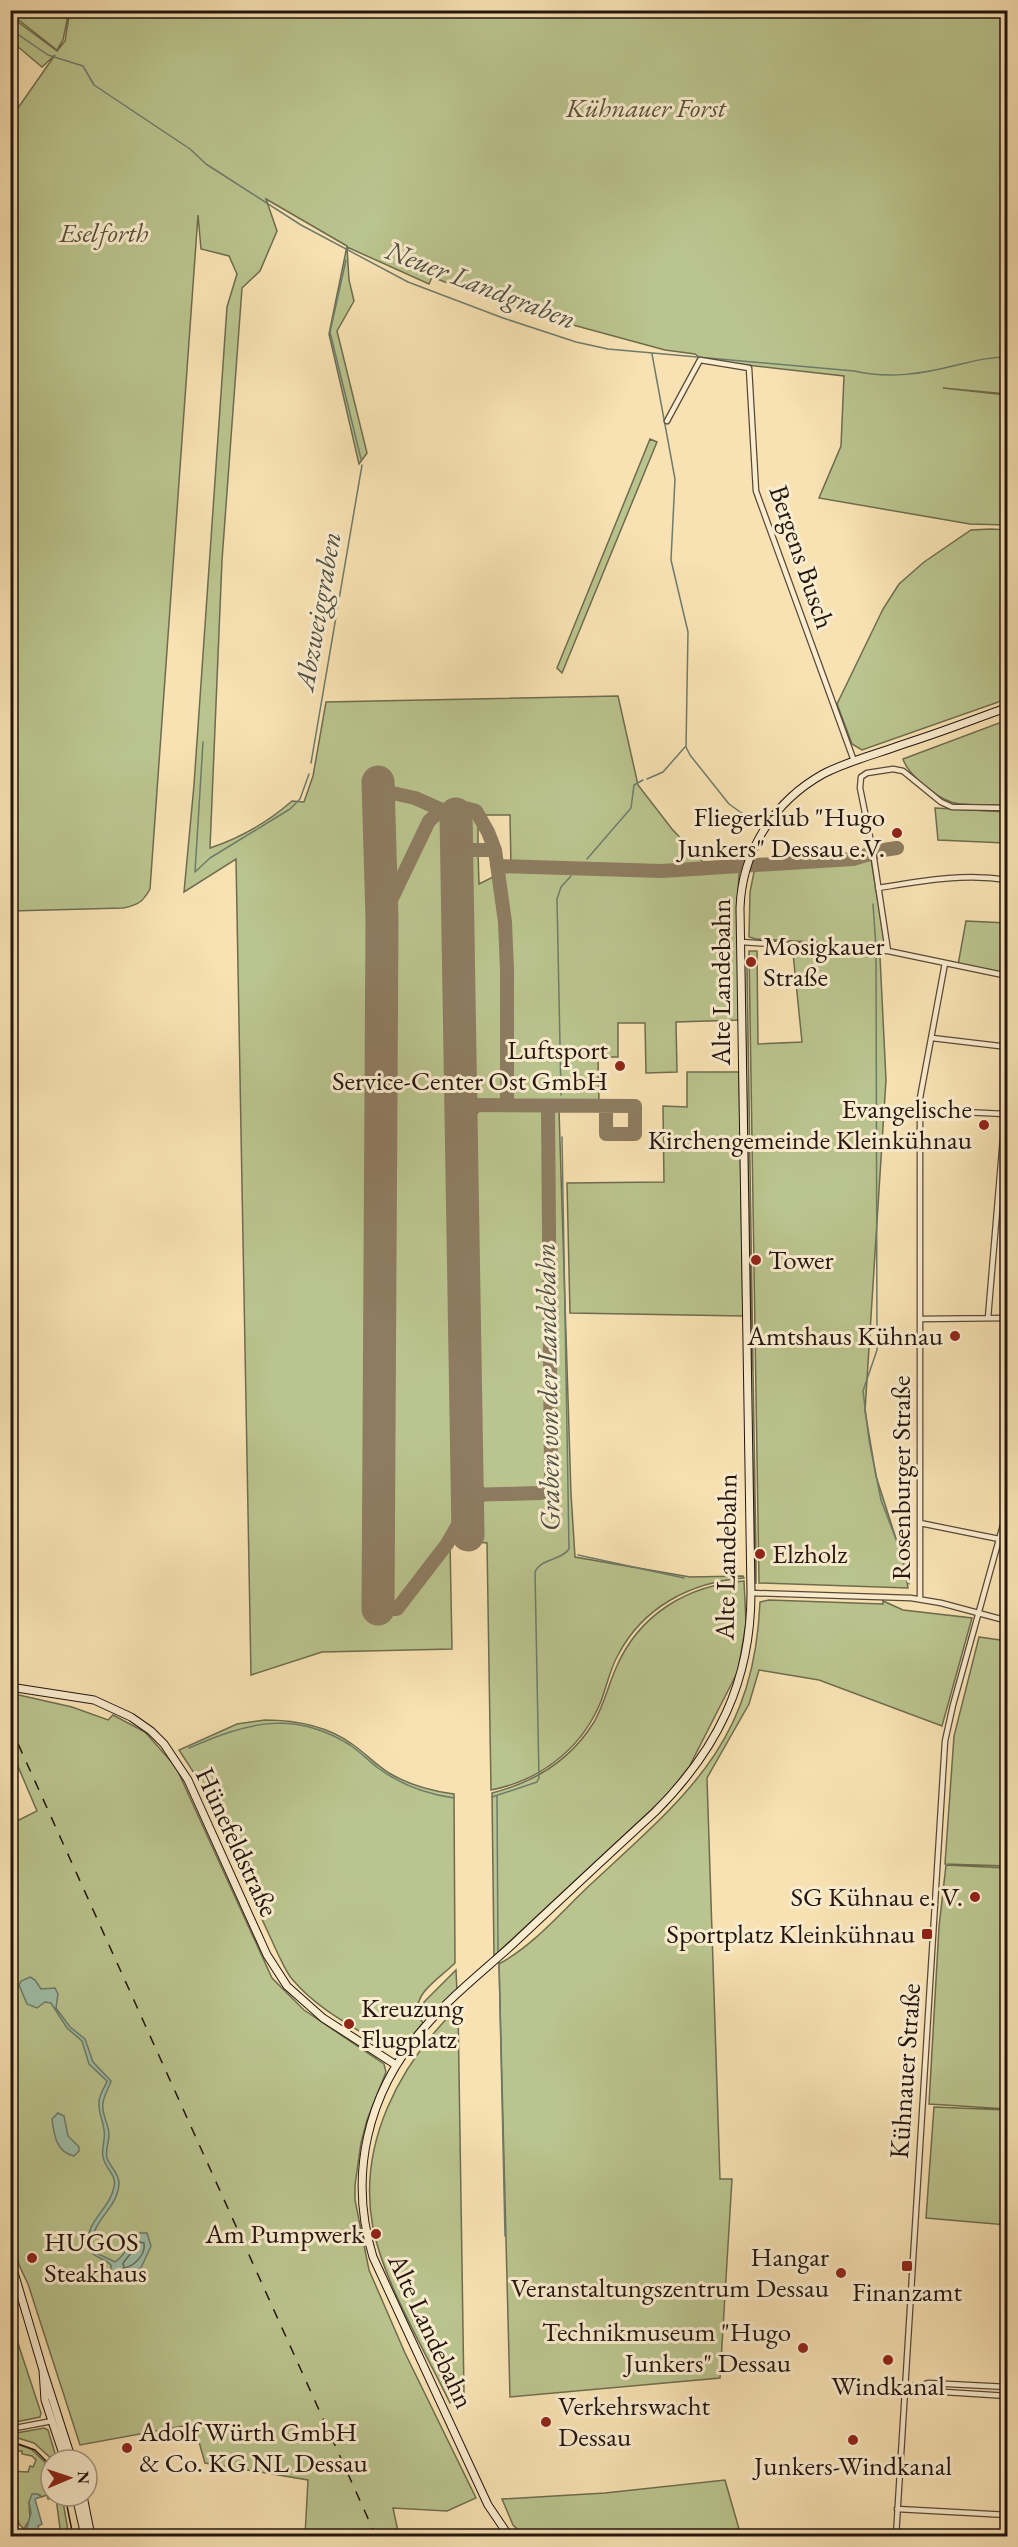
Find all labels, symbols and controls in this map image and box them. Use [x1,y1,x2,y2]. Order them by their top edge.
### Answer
park label: Kühnauer Forst [565,90,727,125]
park label: Eselforth [59,215,148,250]
water label: Neuer Landgraben [380,231,581,337]
street label: Bergens Busch [762,480,843,633]
water label: Abzweiggraben [285,529,349,695]
place label: Fliegerklub "Hugo Junkers" Dessau e.V. [676,799,885,865]
marker: Fliegerklub "Hugo Junkers" Dessau e.V. [890,826,904,840]
street label: Alte Landebahn [703,899,738,1066]
place label: Mosigkauer Straße [763,928,884,994]
marker: Mosigkauer Straße [744,955,758,969]
place label: Luftsport Service-Center Ost GmbH [332,1032,609,1098]
marker: Luftsport Service-Center Ost GmbH [613,1059,627,1073]
place label: Evangelische Kirchengemeinde Kleinkühnau [648,1091,972,1157]
marker: Evangelische Kirchengemeinde Kleinkühnau [977,1118,991,1132]
water label: Graben von der Landebahn [526,1242,568,1532]
place label: Tower [768,1242,834,1277]
marker: Tower [749,1253,763,1267]
place label: Amtshaus Kühnau [746,1318,943,1353]
marker: Amtshaus Kühnau [948,1329,962,1343]
street label: Rosenburger Straße [883,1376,918,1580]
street label: Alte Landebahn [707,1473,744,1642]
place label: Elzholz [772,1536,848,1571]
marker: Elzholz [753,1547,767,1561]
street label: Hünefeldstraße [188,1762,287,1922]
place label: SG Kühnau e. V. [790,1879,963,1914]
marker: SG Kühnau e. V. [968,1890,982,1904]
place label: Sportplatz Kleinkühnau [666,1916,915,1951]
marker: Sportplatz Kleinkühnau [920,1927,934,1941]
street label: Kühnauer Straße [881,1982,928,2160]
place label: Kreuzung Flugplatz [361,1990,464,2056]
marker: Kreuzung Flugplatz [342,2017,356,2031]
place label: Am Pumpwerk [204,2216,364,2251]
place label: HUGOS Steakhaus [44,2224,147,2290]
marker: Am Pumpwerk [369,2227,383,2241]
place label: Hangar Veranstaltungszentrum Dessau [511,2239,829,2305]
street label: Alte Landebahn [380,2247,483,2414]
marker: HUGOS Steakhaus [25,2251,39,2265]
marker: Finanzamt [900,2259,914,2273]
marker: Hangar Veranstaltungszentrum Dessau [834,2266,848,2280]
place label: Finanzamt [852,2274,963,2309]
place label: Technikmuseum "Hugo Junkers" Dessau [542,2314,791,2380]
marker: Technikmuseum "Hugo Junkers" Dessau [796,2341,810,2355]
marker: Windkanal [881,2353,895,2367]
place label: Windkanal [831,2368,945,2403]
place label: Verkehrswacht Dessau [558,2388,711,2454]
place label: Adolf Würth GmbH & Co. KG NL Dessau [138,2414,368,2480]
marker: Verkehrswacht Dessau [539,2415,553,2429]
marker: Junkers-Windkanal [846,2433,860,2447]
marker: Adolf Würth GmbH & Co. KG NL Dessau [120,2441,134,2455]
north arrow [39,2448,99,2508]
place label: Junkers-Windkanal [752,2448,952,2483]
text: N [73,2471,94,2484]

